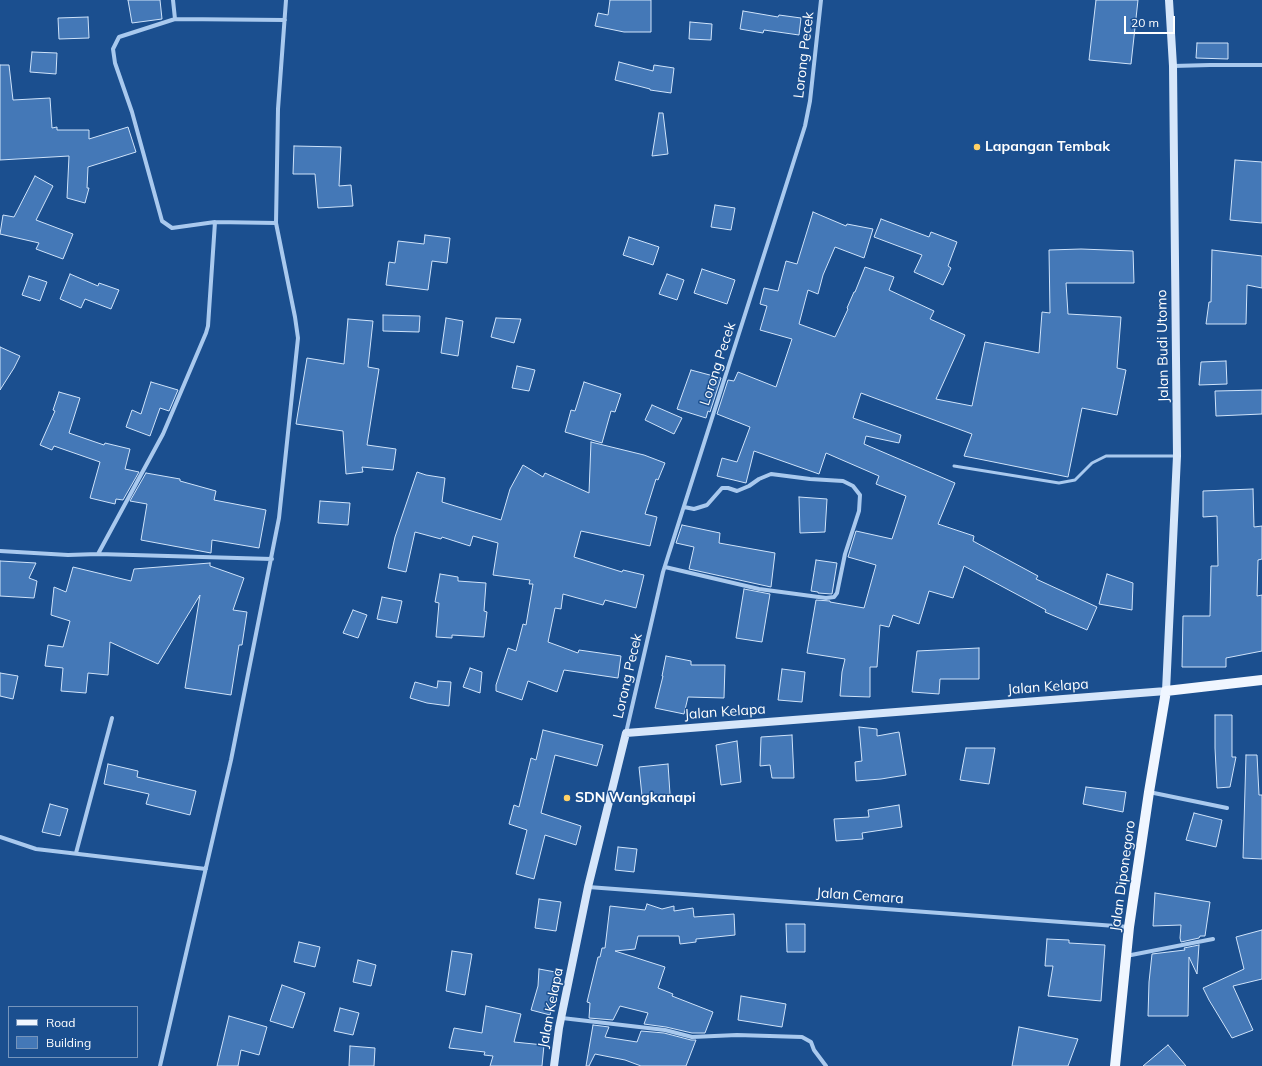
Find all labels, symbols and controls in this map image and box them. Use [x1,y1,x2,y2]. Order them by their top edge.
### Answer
scale bar [1126,8,1177,34]
street label: Lorong Pecek [790,11,818,99]
text: 20 m [1131,15,1159,30]
place label: Lapangan Tembak [985,139,1110,155]
marker: Lapangan Tembak [972,142,982,152]
street label: Jalan Budi Utomo [1154,289,1172,403]
street label: Lorong Pecek [697,320,739,408]
street label: Lorong Pecek [610,632,646,720]
street label: Jalan Kelapa [1007,676,1089,698]
street label: Jalan Kelapa [684,701,766,723]
place label: SDN Wangkanapi [575,790,696,806]
marker: SDN Wangkanapi [562,793,572,803]
street label: Jalan Diponegoro [1107,819,1139,933]
street label: Jalan Cemara [816,885,904,907]
street label: Jalan Kelapa [535,966,567,1050]
legend [8,1006,138,1058]
text: Road [46,1015,75,1030]
text: Building [46,1035,91,1050]

